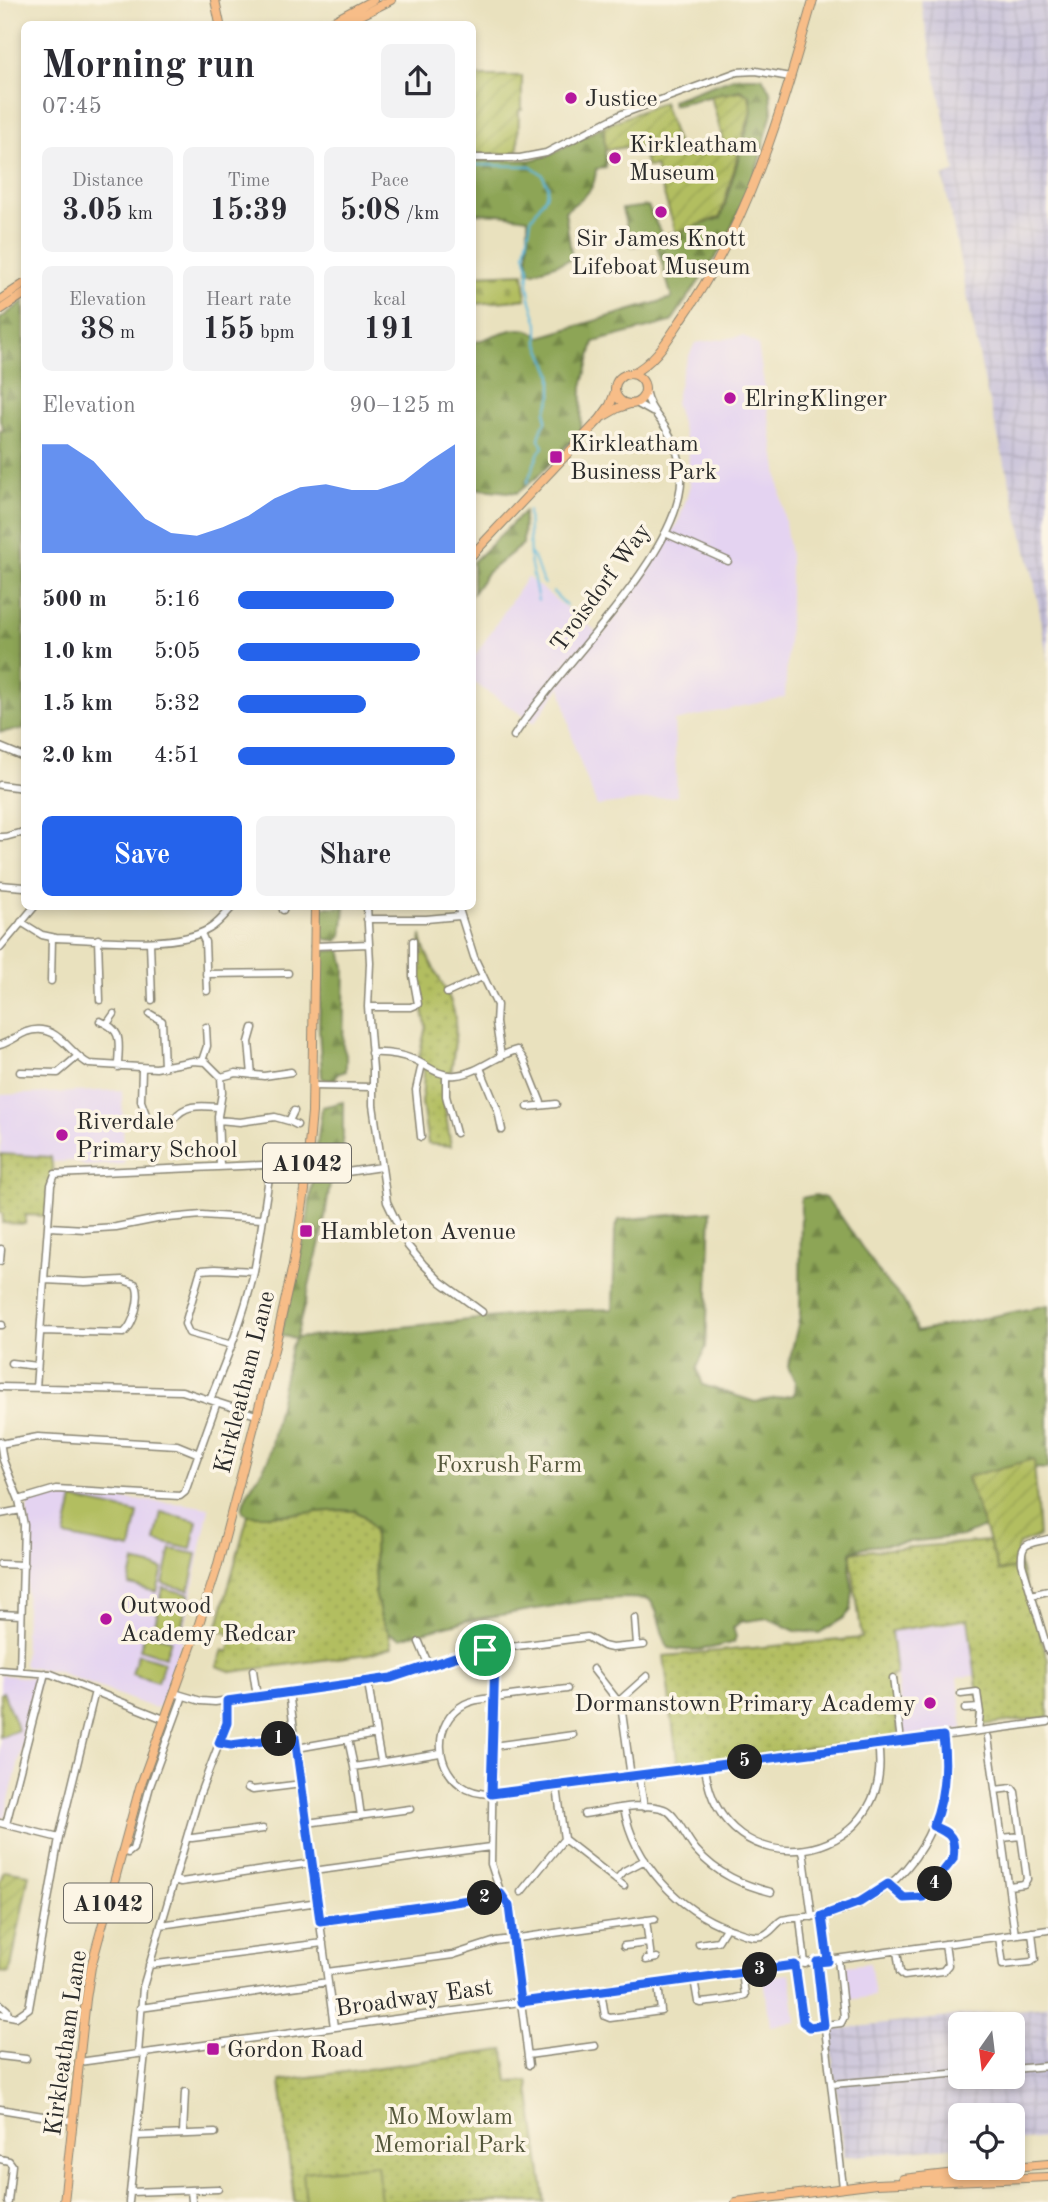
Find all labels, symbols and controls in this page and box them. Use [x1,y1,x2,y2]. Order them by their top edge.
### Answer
button: share [381,44,455,118]
text: Morning run [42,48,255,86]
place label: Justice [585,88,658,112]
marker: Justice [563,90,579,106]
text: 07:45 [42,95,102,118]
place label: Kirkleatham Museum [629,134,758,186]
marker: Kirkleatham Museum [607,150,623,166]
text: Distance [72,172,143,191]
text: Time [227,172,270,191]
text: Pace [370,172,409,191]
text: 3.05 [62,196,123,226]
text: 15:39 [210,196,288,226]
text: 5:08 [340,196,400,226]
marker: Sir James Knott Lifeboat Museum [653,204,669,220]
text: km [123,205,153,224]
text: /km [400,205,439,224]
place label: Sir James Knott Lifeboat Museum [572,228,750,280]
text: Elevation [69,291,146,310]
text: Heart rate [206,291,291,310]
text: kcal [373,291,406,310]
text: 38 [80,315,115,345]
text: 155 [202,315,255,345]
text: 191 [363,315,416,345]
text: m [115,324,135,343]
text: bpm [255,324,295,343]
place label: ElringKlinger [744,388,887,412]
marker: ElringKlinger [722,390,738,406]
text: Elevation [42,394,136,417]
text: 90–125 m [349,394,455,417]
place label: Kirkleatham Business Park [570,433,717,485]
marker: Kirkleatham Business Park [548,449,564,465]
street label: Troisdorf Way [547,519,656,657]
text: 500 m [42,588,107,611]
text: 5:16 [154,588,200,611]
text: 1.0 km [42,640,113,663]
text: 5:05 [154,640,200,663]
text: 1.5 km [42,692,113,715]
text: 5:32 [154,692,200,715]
text: 2.0 km [42,744,113,767]
text: 4:51 [154,744,200,767]
button: Save [42,816,242,896]
button: Share [256,816,455,896]
place label: Riverdale Primary School [76,1111,238,1163]
marker: Riverdale Primary School [54,1127,70,1143]
road number: A1042 [263,1144,351,1182]
place label: Hambleton Avenue [320,1221,516,1245]
marker: Hambleton Avenue [298,1223,314,1239]
street label: Kirkleatham Lane [212,1289,280,1476]
park label: Foxrush Farm [436,1454,582,1478]
place label: Outwood Academy Redcar [120,1595,296,1647]
marker: Outwood Academy Redcar [98,1611,114,1627]
pin [455,1620,515,1680]
icon: arrive [466,1631,504,1669]
place label: Dormanstown Primary Academy [574,1693,916,1717]
marker: Dormanstown Primary Academy [922,1695,938,1711]
pin: 1 [262,1722,296,1756]
text: 1 [273,1729,284,1748]
pin: 5 [728,1744,762,1780]
text: 5 [739,1752,750,1771]
pin: 4 [918,1867,953,1902]
text: 4 [929,1874,940,1893]
pin: 2 [468,1881,503,1916]
road number: A1042 [64,1884,152,1922]
text: 2 [479,1888,490,1907]
street label: Kirkleatham Lane [42,1949,92,2138]
pin: 3 [742,1952,778,1988]
text: 3 [754,1960,765,1979]
street label: Broadway East [334,1976,495,2022]
north arrow [948,2012,1026,2090]
map controls [948,2012,1025,2180]
place label: Gordon Road [227,2039,364,2063]
marker: Gordon Road [205,2041,221,2057]
button: locate [948,2103,1025,2180]
park label: Mo Mowlam Memorial Park [374,2106,526,2158]

